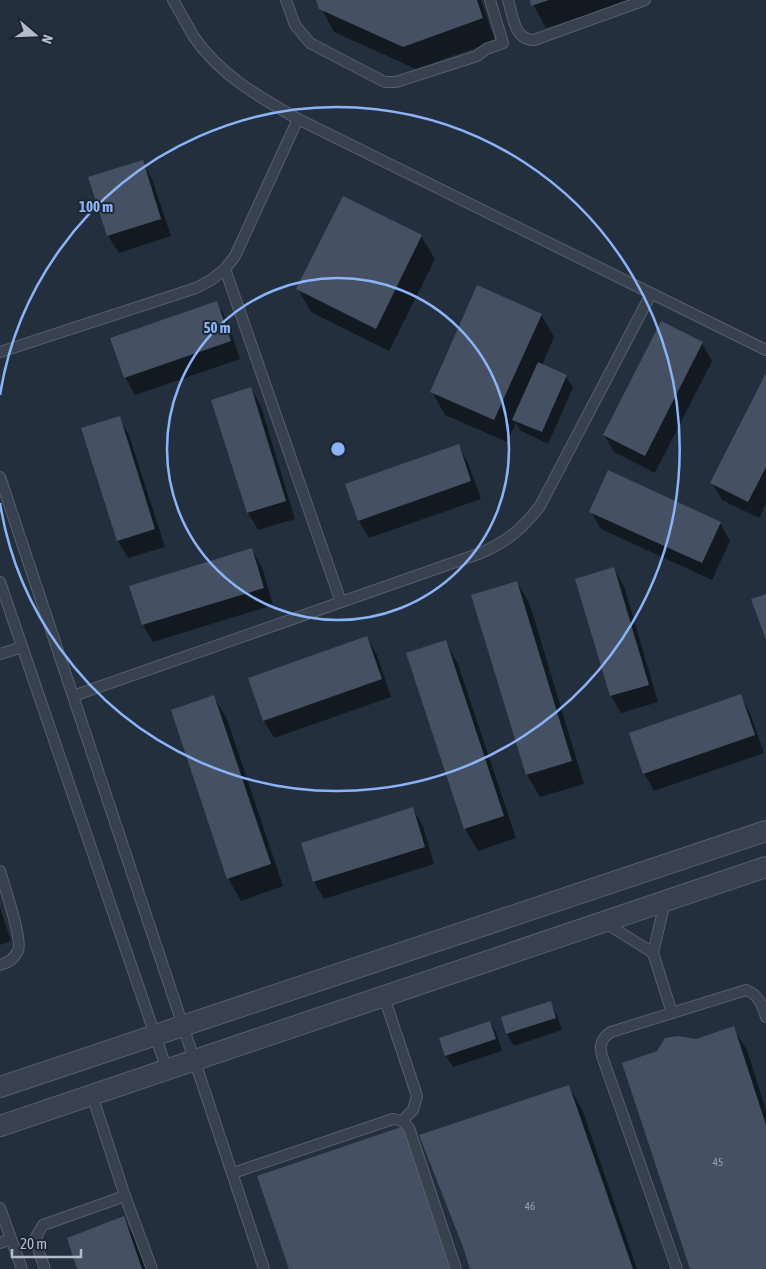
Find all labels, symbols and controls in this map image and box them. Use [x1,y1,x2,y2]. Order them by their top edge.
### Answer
north arrow [10,10,60,60]
text: N [38,33,56,46]
text: 100 m [79,198,113,215]
text: 50 m [204,319,231,336]
centre of rings [329,440,347,458]
house number: 45 [713,1156,723,1168]
house number: 46 [525,1200,535,1212]
scale bar [12,1226,81,1258]
text: 20 m [20,1235,47,1252]

